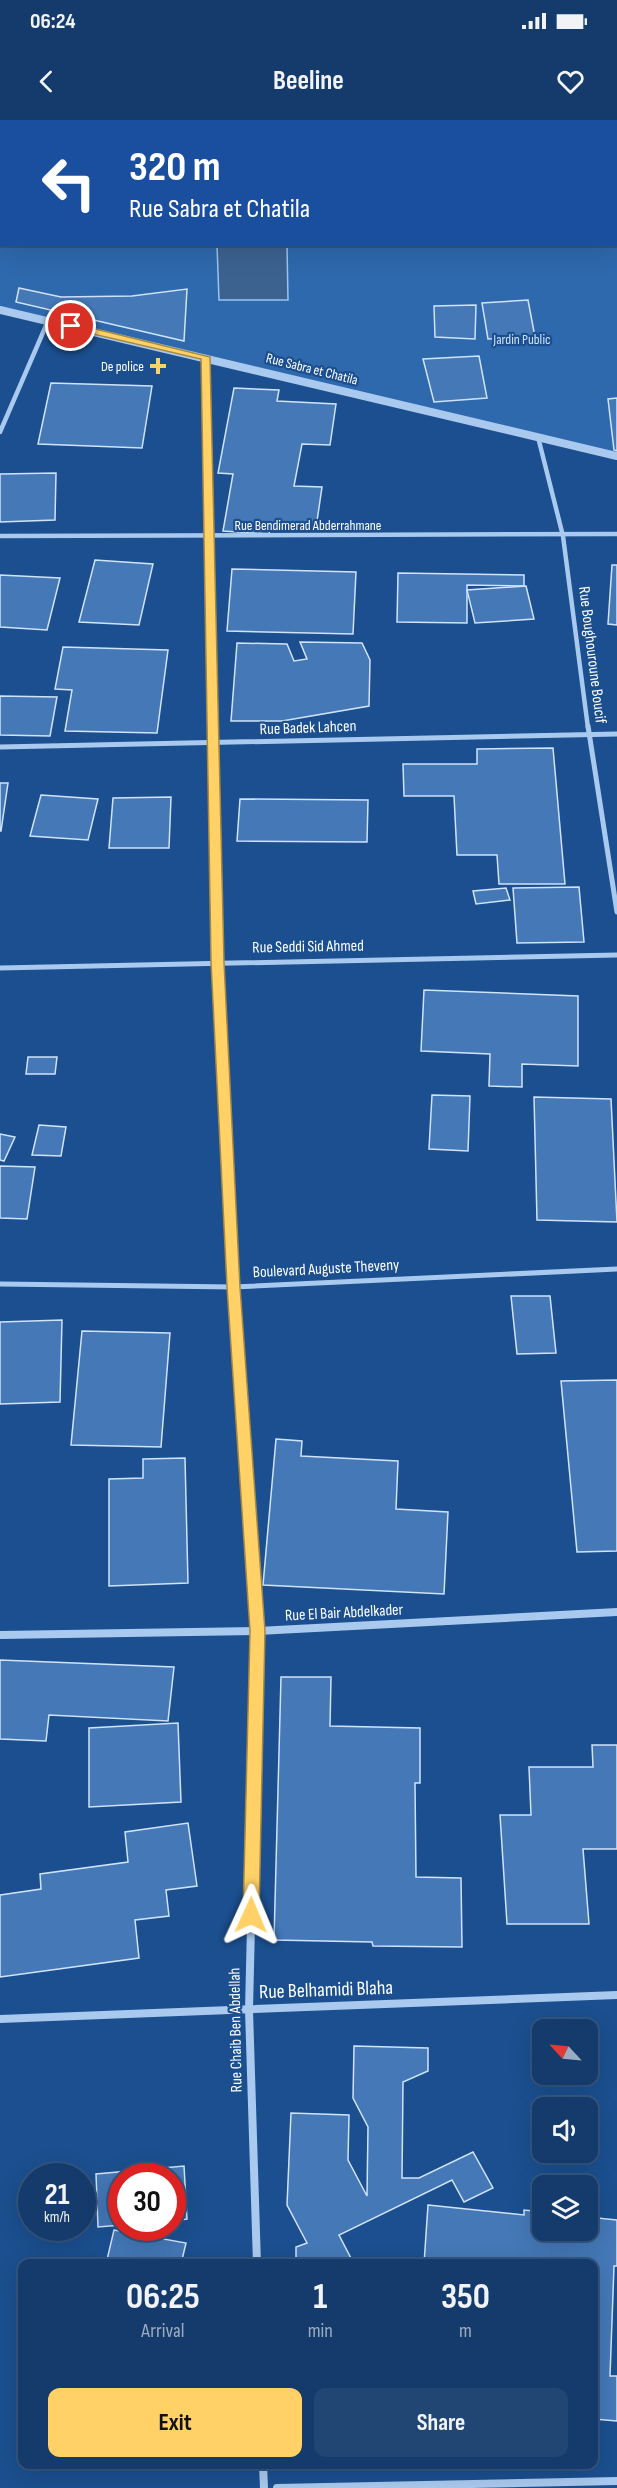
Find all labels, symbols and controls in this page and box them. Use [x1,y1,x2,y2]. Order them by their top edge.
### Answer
text: 06:24 [30,8,76,35]
icon: back [30,65,63,98]
text: Beeline [273,65,344,97]
icon: heart [554,65,587,98]
text: 320 m [129,142,221,193]
icon: left [30,144,108,222]
text: Rue Sabra et Chatila [129,193,310,225]
pin [45,300,96,351]
icon: arrive [54,309,87,342]
park label: Jardin Public [492,331,551,348]
street label: Rue Sabra et Chatila [264,349,360,389]
marker: De police [149,357,167,375]
place label: De police [101,358,144,375]
street label: Rue Bendimerad Abderrahmane [235,517,381,534]
street label: Rue Boughouroune Boucif [574,585,610,725]
street label: Rue Badek Lahcen [259,717,357,739]
street label: Rue Seddi Sid Ahmed [252,937,364,957]
street label: Boulevard Auguste Theveny [252,1256,400,1282]
street label: Rue El Bair Abdelkader [284,1600,404,1626]
position arrow [219,1883,283,1947]
street label: Rue Chaib Ben Abdellah [225,1967,247,2093]
street label: Rue Belhamidi Blaha [259,1976,393,2004]
north arrow [532,2019,598,2085]
map controls [532,2019,598,2241]
button: sound [532,2097,598,2163]
speed limit sign: 30 [108,2163,186,2241]
button: layers [532,2175,598,2241]
text: 21 [45,2177,69,2213]
text: km/h [44,2208,70,2227]
text: 06:25 [126,2276,200,2319]
text: 1 [313,2276,327,2319]
text: 350 [441,2276,490,2319]
text: Arrival [141,2319,184,2343]
text: min [308,2319,333,2343]
text: m [459,2319,472,2343]
button: Exit [48,2388,302,2457]
button: Share [314,2388,568,2457]

